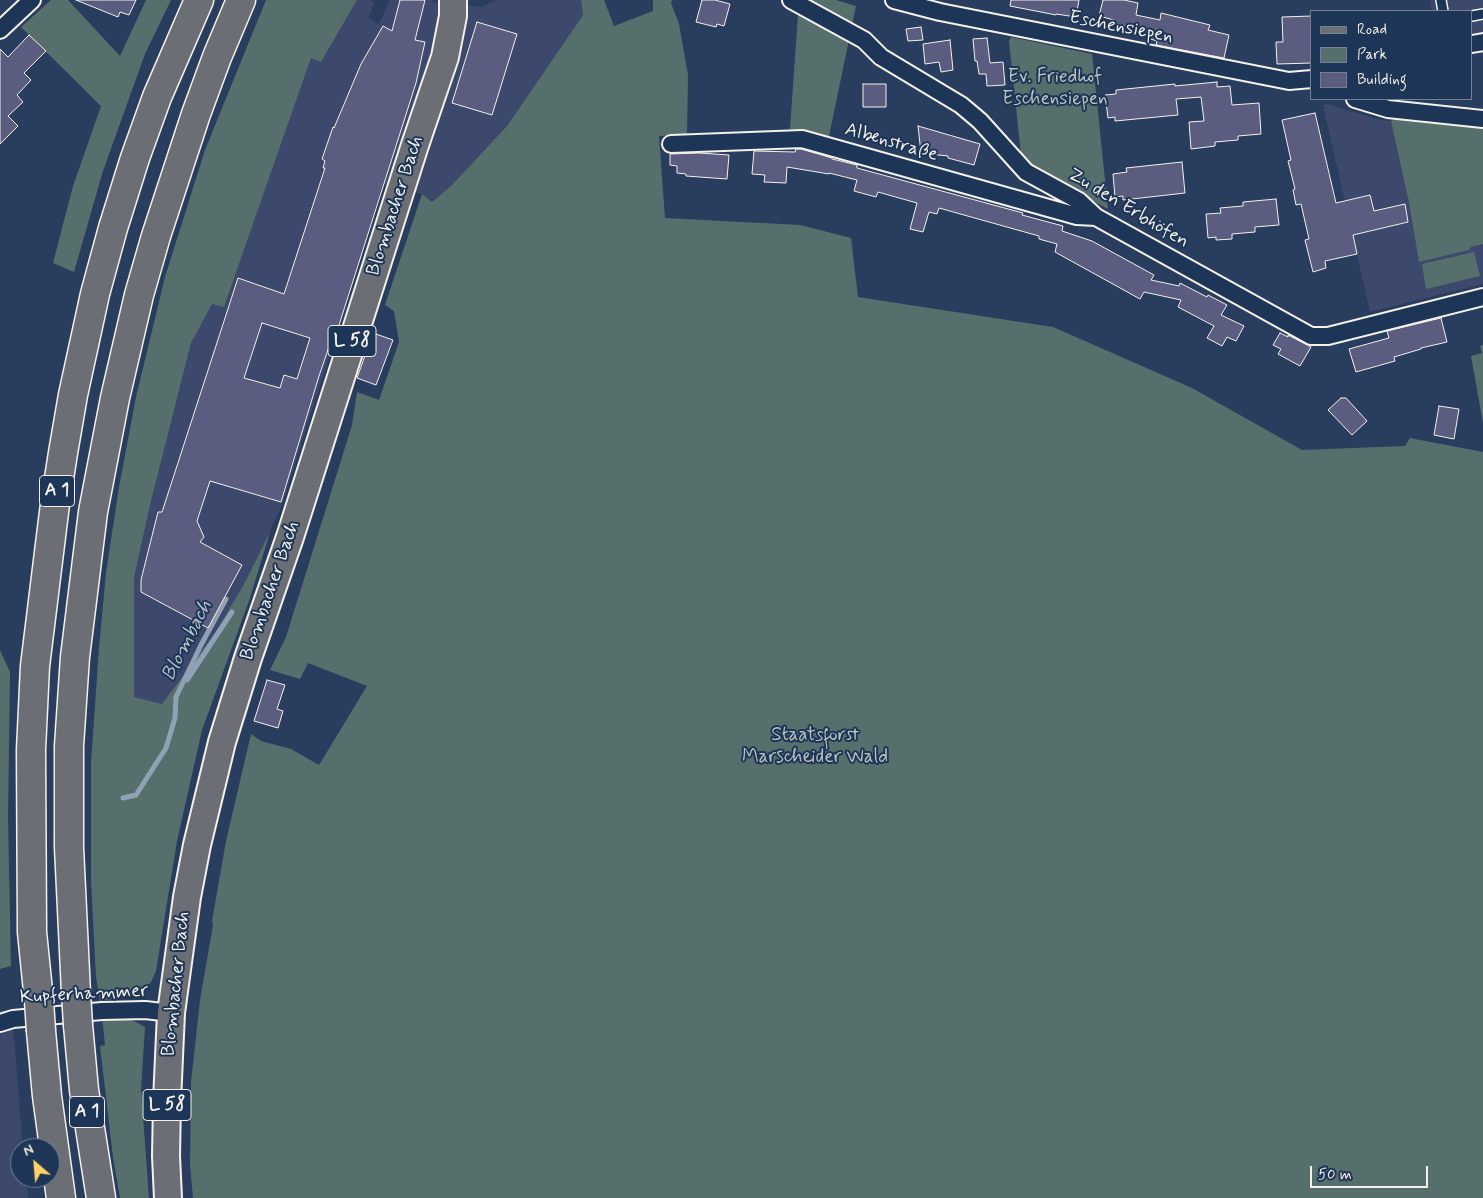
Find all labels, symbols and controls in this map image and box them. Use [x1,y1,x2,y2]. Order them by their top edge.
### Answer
street label: Eschensiepen [1067,7,1175,49]
legend [1310,10,1473,100]
text: Road [1357,20,1387,40]
text: Park [1357,45,1387,65]
park label: Ev. Friedhof Eschensiepen [1002,67,1108,111]
text: Building [1357,70,1407,90]
street label: Albenstraße [842,119,940,167]
street label: Blombacher Bach [363,133,429,279]
street label: Zu den Erbhöfen [1064,164,1192,254]
road number: L 58 [328,326,376,356]
road number: A 1 [40,476,74,506]
street label: Blombacher Bach [237,518,305,664]
water label: Blombach [158,597,218,685]
park label: Staatsforst Marscheider Wald [742,725,888,769]
street label: Blombacher Bach [158,910,196,1058]
street label: Kupferhammer [19,980,149,1010]
road number: L 58 [143,1090,191,1120]
road number: A 1 [70,1096,104,1128]
north arrow [10,1138,60,1188]
text: N [20,1140,37,1161]
scale bar [1313,1156,1430,1188]
text: 50 m [1318,1165,1352,1185]

